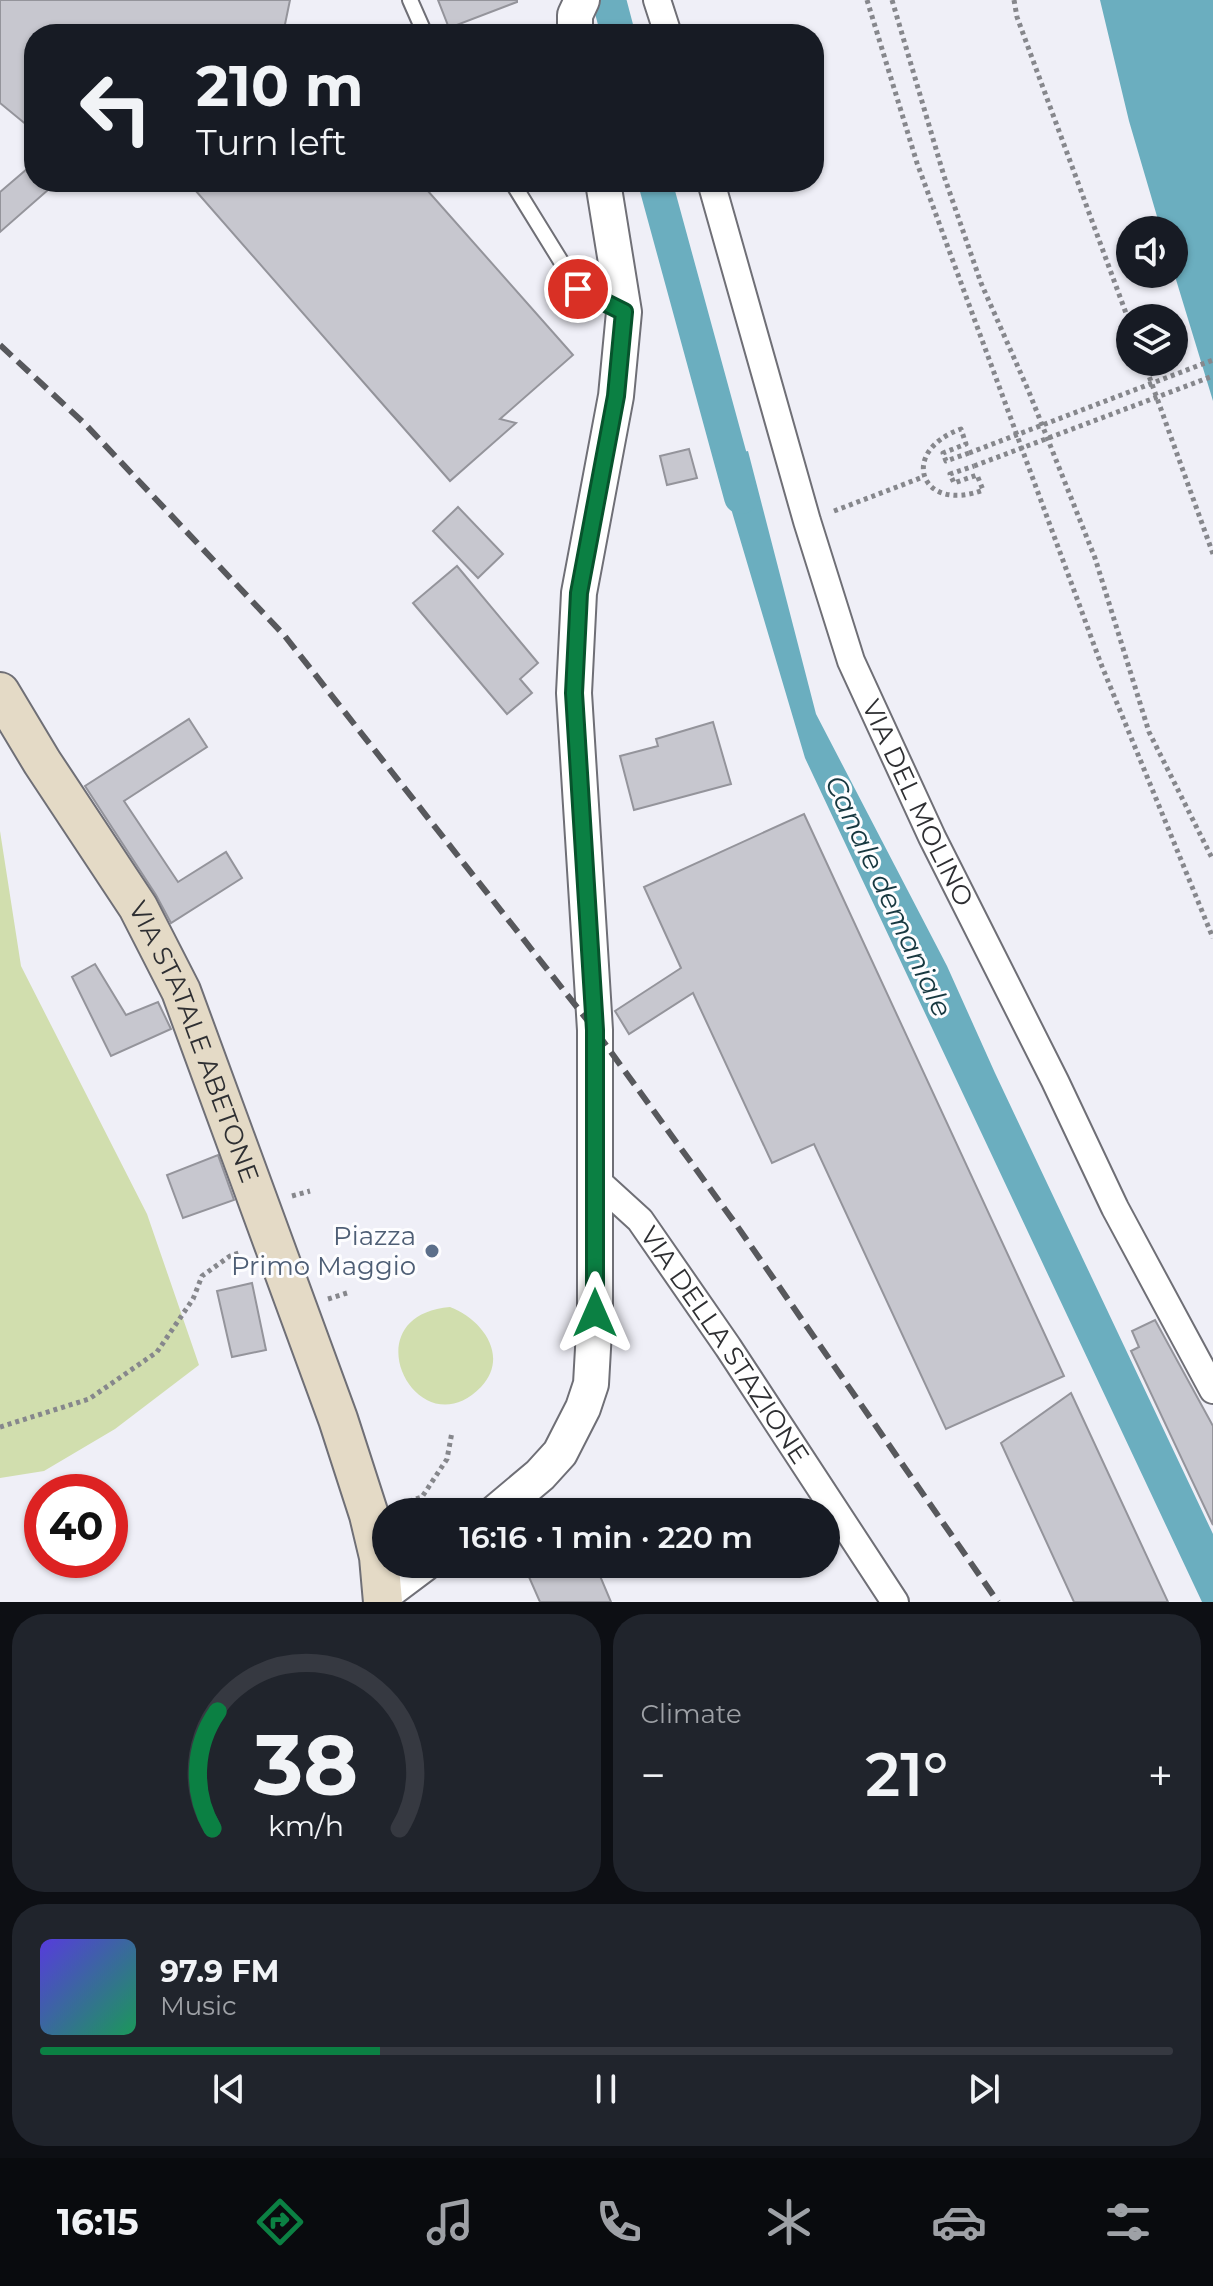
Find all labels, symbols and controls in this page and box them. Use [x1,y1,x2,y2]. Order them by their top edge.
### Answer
text: 210 m [196,52,364,120]
icon: left [64,56,168,160]
text: Turn left [196,120,347,164]
map controls [1116,216,1188,376]
button: sound [1116,216,1188,288]
pin [544,255,612,323]
icon: arrive [556,267,600,311]
button: layers [1116,304,1188,376]
street label: VIA DEL MOLINO [855,695,980,912]
water label: Canale demaniale [818,770,960,1022]
street label: VIA STATALE ABETONE [122,896,266,1187]
place label: Piazza Primo Maggio [231,1220,416,1282]
street label: VIA DELLA STAZIONE [633,1220,816,1470]
marker: Piazza Primo Maggio [423,1242,441,1260]
position arrow [553,1271,637,1355]
speed limit sign: 40 [24,1474,128,1578]
text: 16:16 · 1 min · 220 m [459,1519,753,1556]
text: Climate [641,1698,742,1730]
text: 38 [253,1714,358,1816]
text: 21° [865,1738,948,1811]
text: − [641,1748,666,1802]
text: + [1148,1748,1173,1802]
text: km/h [268,1808,344,1843]
text: 97.9 FM [160,1953,279,1990]
text: Music [160,1990,237,2022]
icon: previous [207,2067,251,2111]
icon: pause [584,2067,628,2111]
icon: next [962,2067,1006,2111]
icon: directions [252,2194,308,2250]
icon: music [422,2194,478,2250]
icon: phone [591,2194,647,2250]
icon: climate [761,2194,817,2250]
icon: car [931,2194,987,2250]
icon: filters [1100,2194,1156,2250]
text: 16:15 [57,2200,139,2244]

